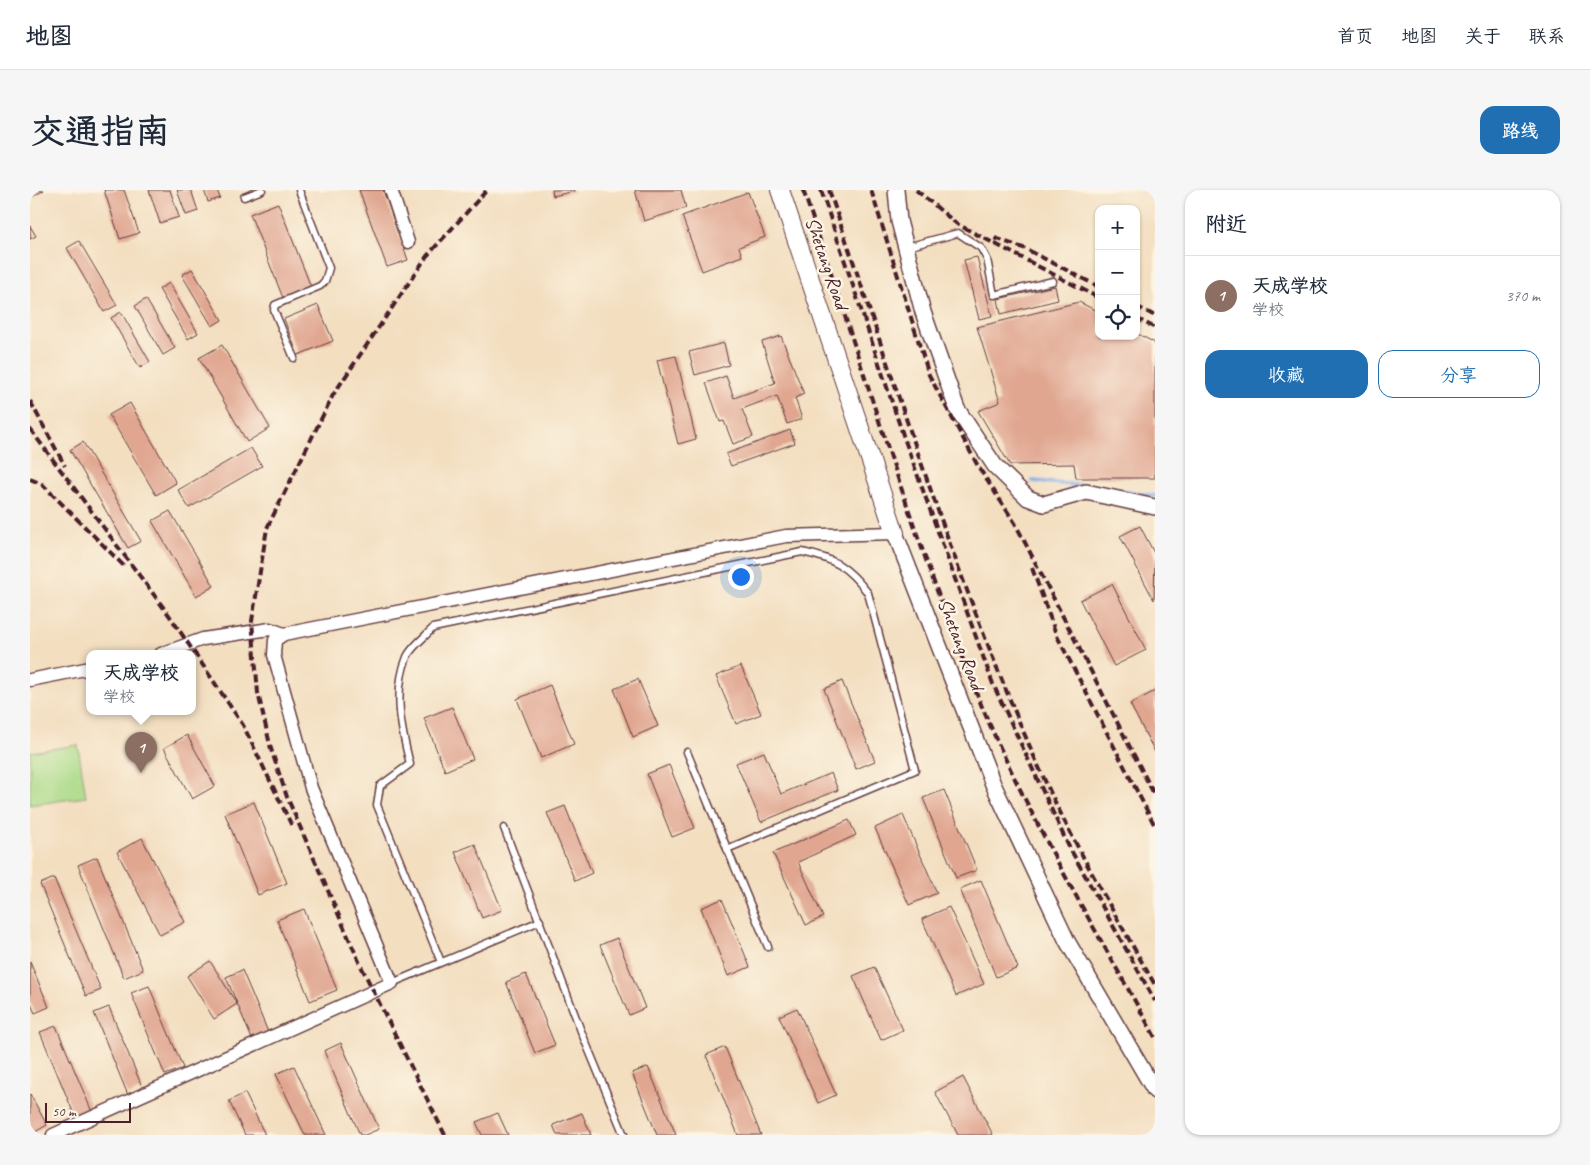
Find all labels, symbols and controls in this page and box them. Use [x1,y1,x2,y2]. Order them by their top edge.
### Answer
text: 地图 [25,21,73,51]
text: 首页 [1337,25,1373,47]
text: 地图 [1401,25,1437,47]
text: 关于 [1465,25,1501,47]
text: 联系 [1529,25,1565,47]
button: 路线 [1480,106,1560,154]
text: 交通指南 [30,109,170,154]
map controls [1095,205,1140,340]
button: + [1095,205,1140,250]
text: 附近 [1205,211,1247,237]
street label: Shetang Road [800,214,855,315]
button: − [1095,250,1140,295]
text: 天成学校 [1252,274,1328,298]
text: 1 [1217,286,1225,306]
text: 370 m [1506,286,1540,306]
button: locate [1095,295,1140,340]
text: 学校 [1252,300,1284,320]
button: 收藏 [1205,350,1368,398]
button: 分享 [1378,350,1540,398]
your location [728,564,754,590]
street label: Shetang Road [932,595,991,696]
popup [86,650,196,715]
text: 天成学校 [103,661,179,685]
text: 学校 [103,687,135,707]
pin: 1 [125,732,157,773]
scale bar [45,1100,131,1123]
text: 50 m [52,1103,76,1120]

